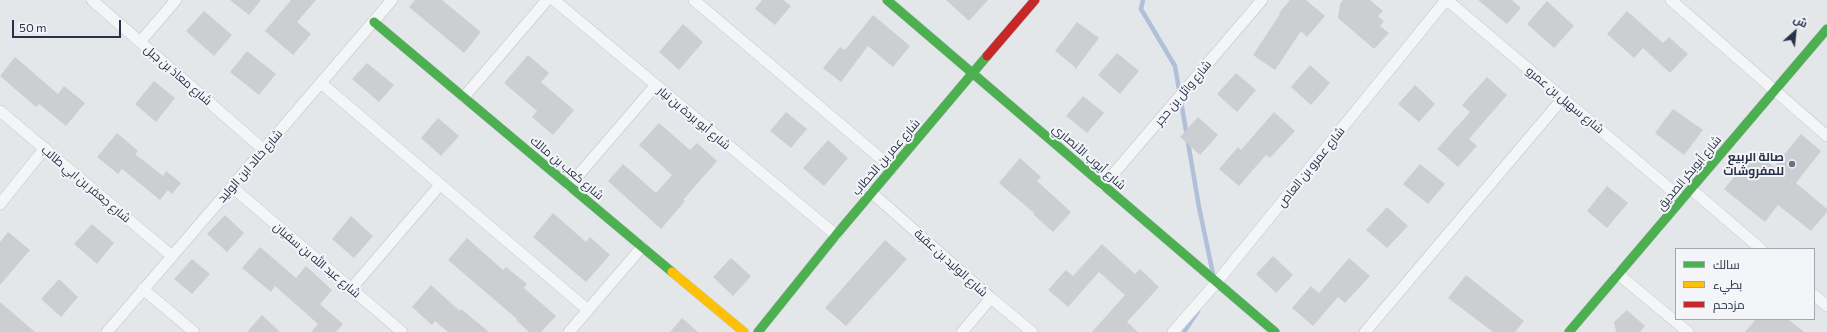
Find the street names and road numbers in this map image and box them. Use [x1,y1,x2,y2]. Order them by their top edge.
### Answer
street label: شارع معاذ بن جبل [141,42,215,108]
street label: شارع وائل بن حجر [1152,58,1214,128]
street label: شارع سهيل بن عمرو [1523,63,1607,137]
street label: شارع أبو بردة بن نيار [655,83,733,153]
street label: شارع عمر بن الخطاب [849,116,923,198]
street label: شارع أيوب الأنصاري [1049,121,1129,193]
street label: شارع عمرو بن العاص [1274,124,1348,210]
street label: شارع خالد ابن الوليد [215,127,285,205]
street label: شارع كعب بن مالك [528,133,606,203]
street label: شارع أبوبكر الصديق [1654,133,1724,213]
street label: شارع جعفر بن ابي طالب [38,142,134,226]
street label: شارع عبد الله بن سفيان [270,219,364,301]
street label: شارع الوليد بن عقبة [911,226,991,300]

